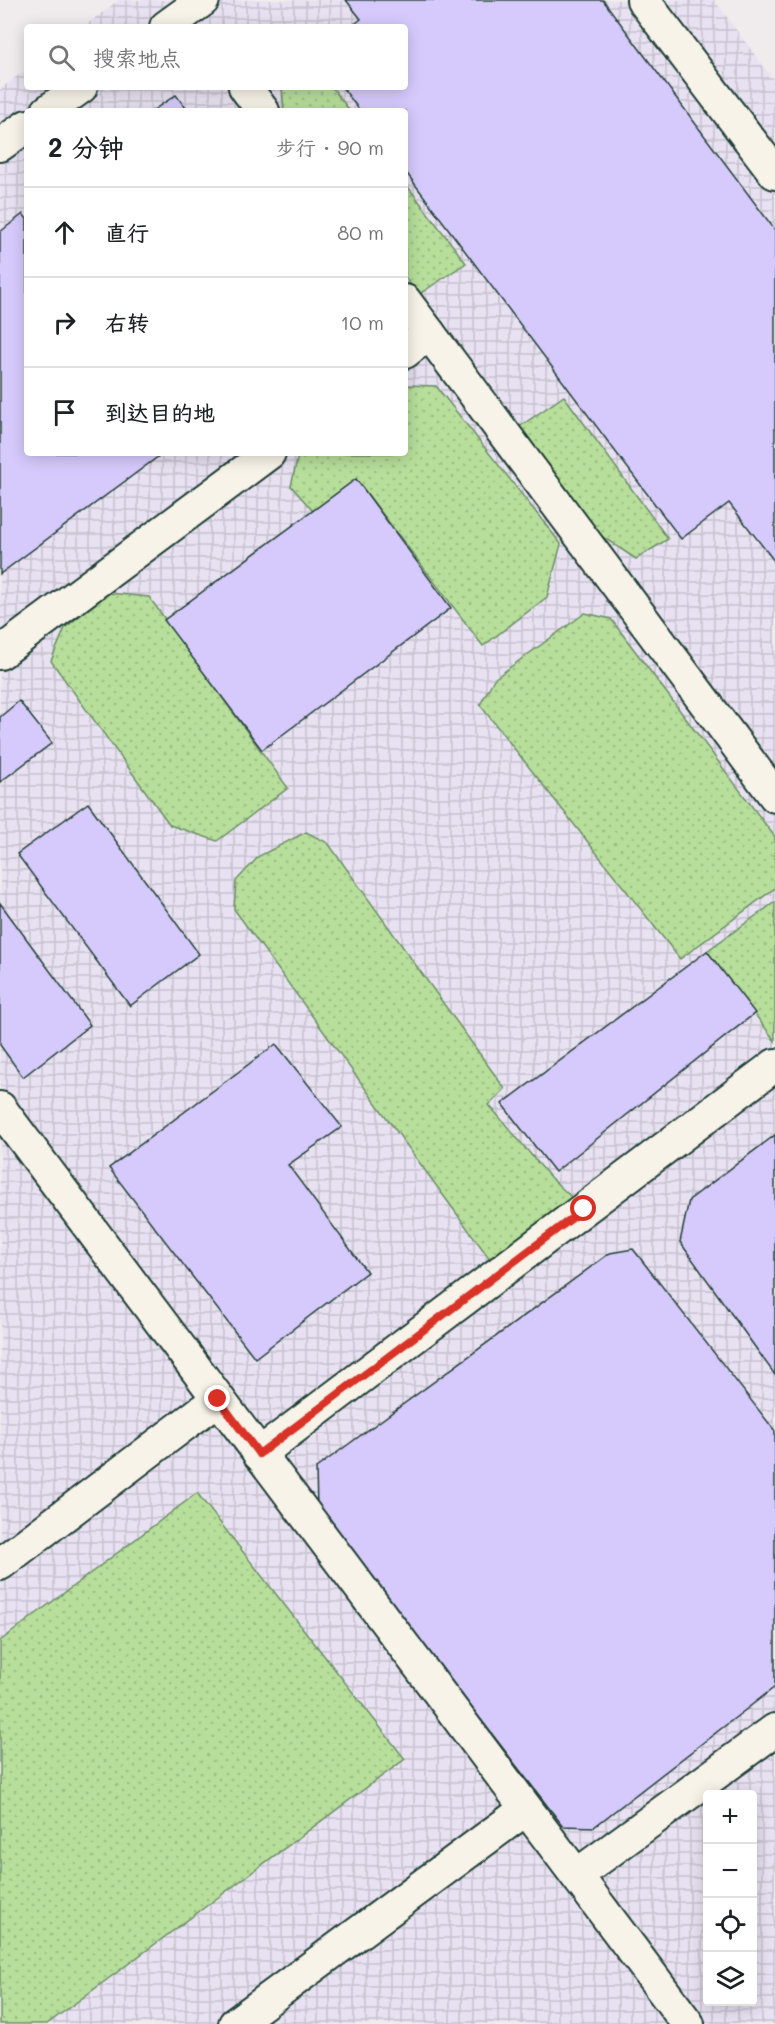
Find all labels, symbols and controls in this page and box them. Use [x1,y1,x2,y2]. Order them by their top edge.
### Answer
search box [24,24,408,90]
icon: search [45,41,78,74]
text: 搜索地点 [93,43,181,72]
text: 2 分钟 [48,130,124,164]
text: 步行 · 90 m [276,134,384,160]
icon: ahead [48,216,81,249]
text: 直行 [105,218,149,247]
text: 80 m [337,219,384,245]
icon: right [48,306,81,339]
text: 右转 [105,308,149,337]
text: 10 m [340,309,384,335]
icon: arrive [48,396,81,429]
text: 到达目的地 [105,398,215,427]
route start [570,1195,596,1221]
route end [204,1385,230,1411]
map controls [703,1790,757,2006]
button: + [703,1790,757,1844]
button: − [703,1844,757,1898]
button: locate [703,1898,757,1952]
button: layers [703,1952,757,2006]

